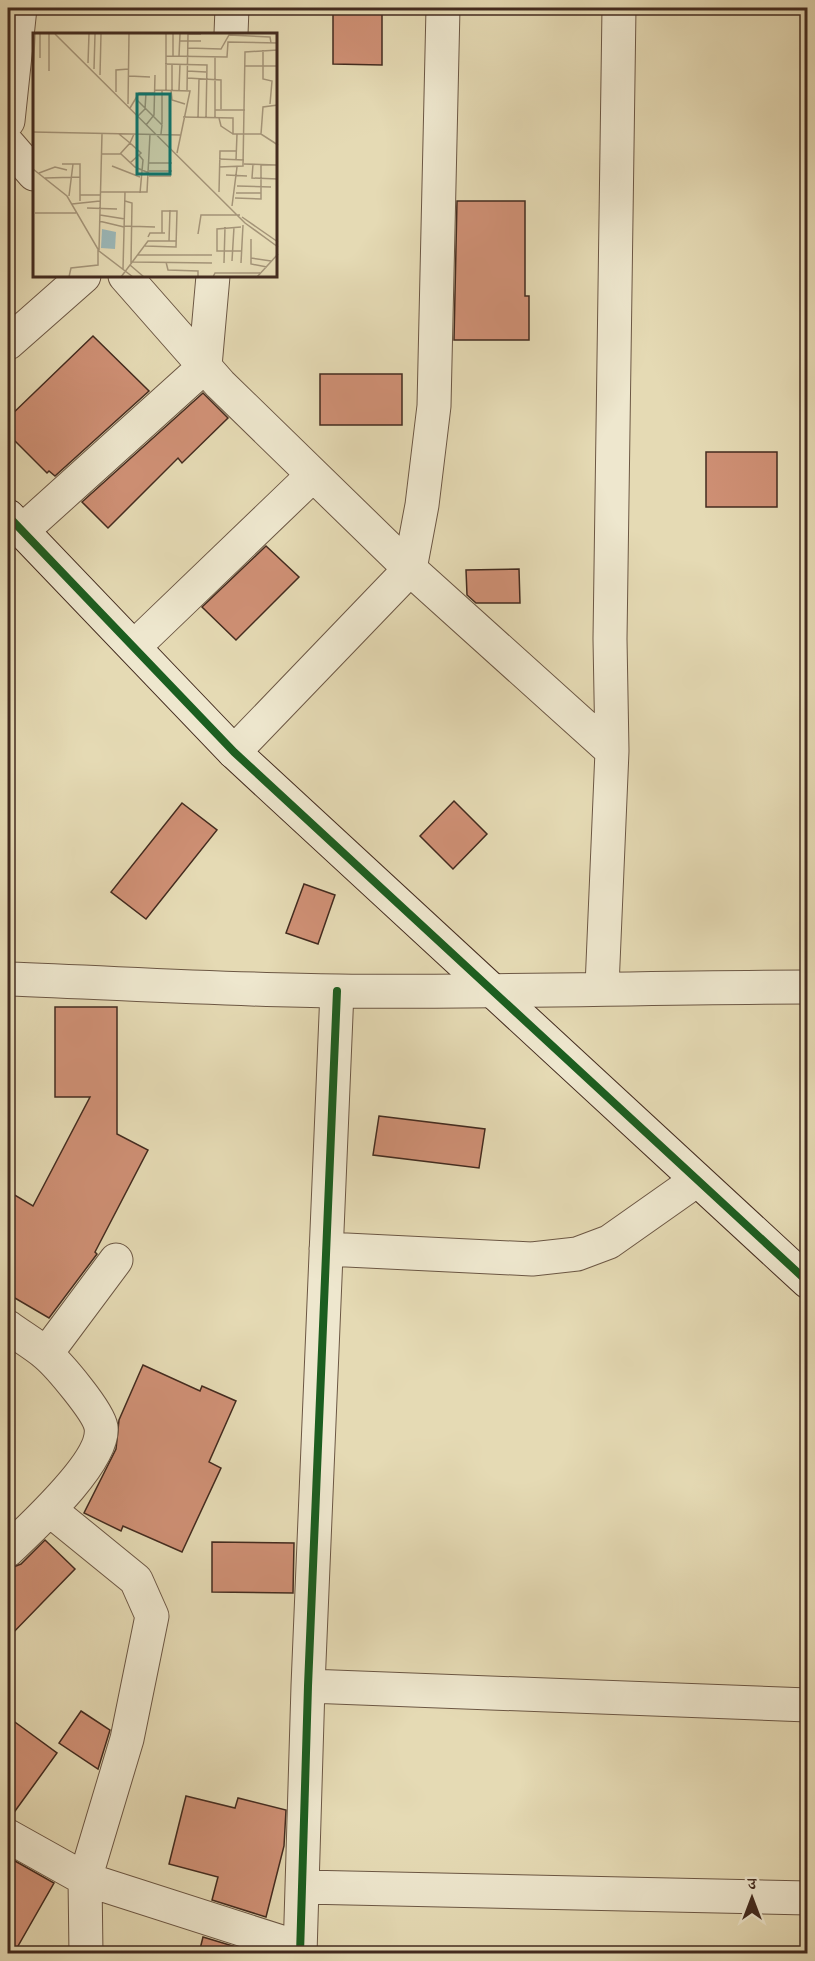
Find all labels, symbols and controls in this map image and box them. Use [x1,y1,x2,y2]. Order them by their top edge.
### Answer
inset map [33,33,278,278]
north arrow [722,1868,782,1928]
text: उ [747,1873,758,1894]

